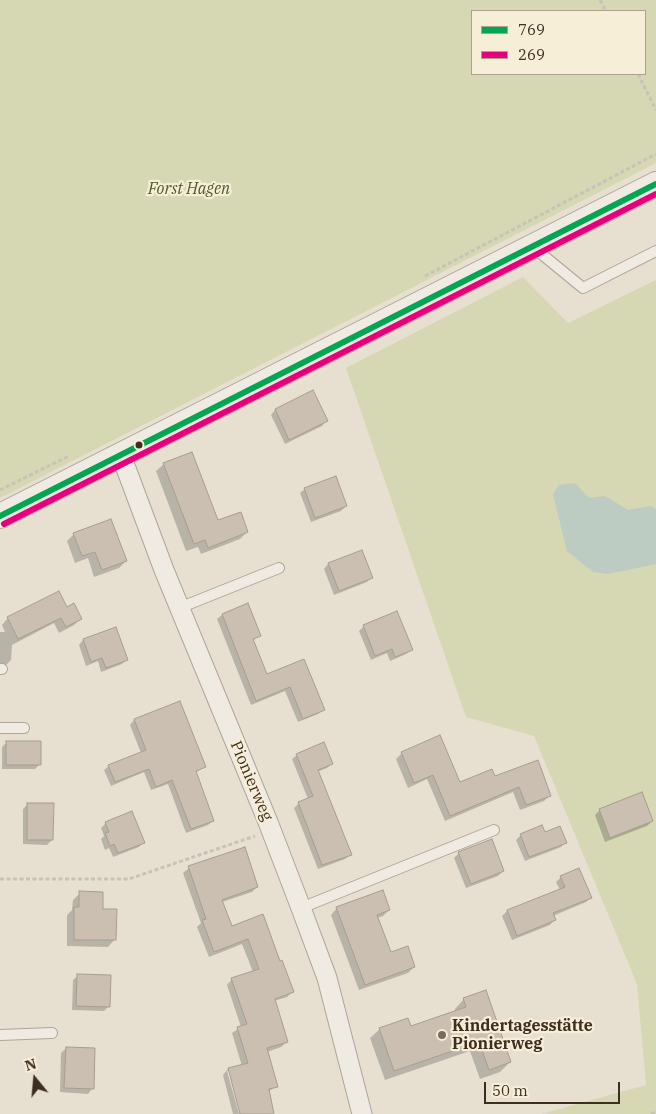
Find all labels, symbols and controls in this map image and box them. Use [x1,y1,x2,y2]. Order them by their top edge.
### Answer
legend [471,10,646,75]
text: 769 [518,20,545,39]
text: 269 [518,45,545,64]
park label: Forst Hagen [148,179,230,199]
unlabelled marker [134,440,144,450]
street label: Pionierweg [226,738,276,824]
place label: Kindertagesstätte Pionierweg [452,1016,593,1054]
marker: Kindertagesstätte Pionierweg [436,1029,448,1041]
north arrow [10,1054,60,1104]
text: N [23,1054,39,1075]
scale bar [486,1072,622,1104]
text: 50 m [492,1081,528,1100]

